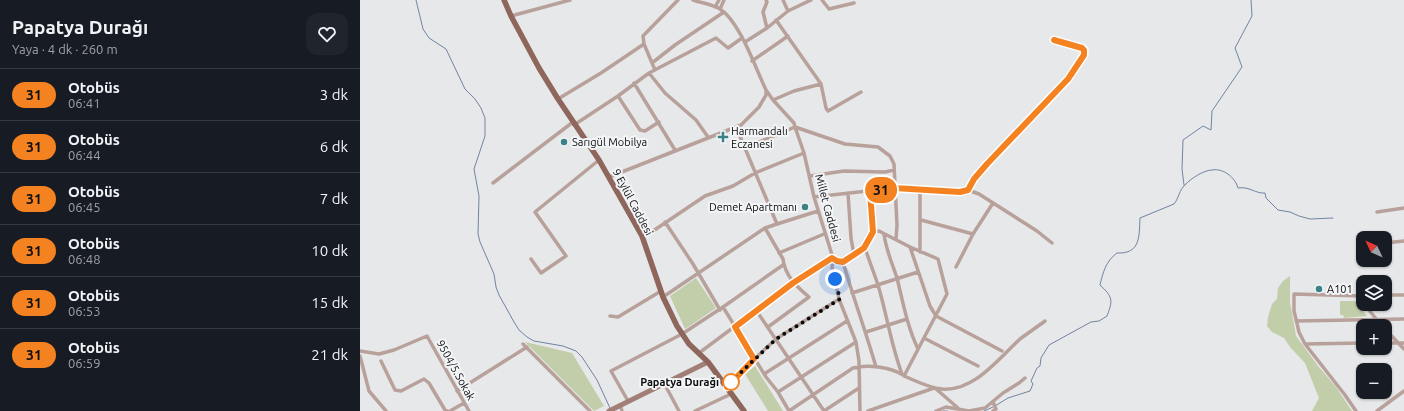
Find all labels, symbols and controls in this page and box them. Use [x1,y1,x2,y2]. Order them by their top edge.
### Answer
button: heart [306,13,348,55]
text: Papatya Durağı [12,16,148,38]
text: Yaya · 4 dk · 260 m [12,42,118,56]
text: Otobüs [68,79,120,96]
text: 3 dk [320,86,348,103]
text: 31 [26,87,42,103]
text: 06:41 [68,96,101,110]
place label: Harmandalı Eczanesi [731,125,788,150]
text: Otobüs [68,131,120,148]
marker: Harmandalı Eczanesi [718,132,728,142]
place label: Sarıgül Mobilya [572,136,647,148]
marker: Sarıgül Mobilya [559,137,569,147]
text: 6 dk [320,138,348,155]
text: 31 [26,139,42,155]
text: 06:44 [68,148,101,162]
street label: 9 Eylül Caddesi [610,167,656,237]
street label: Millet Caddesi [813,173,843,243]
line badge: 31 [863,177,899,203]
text: 31 [873,182,889,198]
text: Otobüs [68,183,120,200]
text: 7 dk [320,190,348,207]
text: 31 [26,191,42,207]
text: 06:45 [68,200,101,214]
place label: Demet Apartmanı [709,201,797,213]
marker: Demet Apartmanı [800,202,810,212]
north arrow [1356,231,1392,267]
map controls [1356,231,1392,399]
text: Otobüs [68,235,120,252]
text: 10 dk [311,242,348,259]
text: 31 [26,243,42,259]
text: 06:48 [68,252,101,266]
your location [825,269,845,289]
button: layers [1356,275,1392,311]
place label: A101 [1327,283,1353,295]
marker: A101 [1314,284,1324,294]
text: Otobüs [68,287,120,304]
text: 15 dk [311,294,348,311]
text: 31 [26,295,42,311]
text: 06:53 [68,304,101,318]
button: + [1356,319,1392,355]
street label: 9504/5.Sokak [435,338,478,403]
text: Otobüs [68,339,120,356]
text: 21 dk [311,346,348,363]
text: 31 [26,347,42,363]
text: 06:59 [68,356,101,370]
button: − [1356,363,1392,399]
marker: Papatya Durağı [722,373,740,391]
place label: Papatya Durağı [640,376,719,388]

